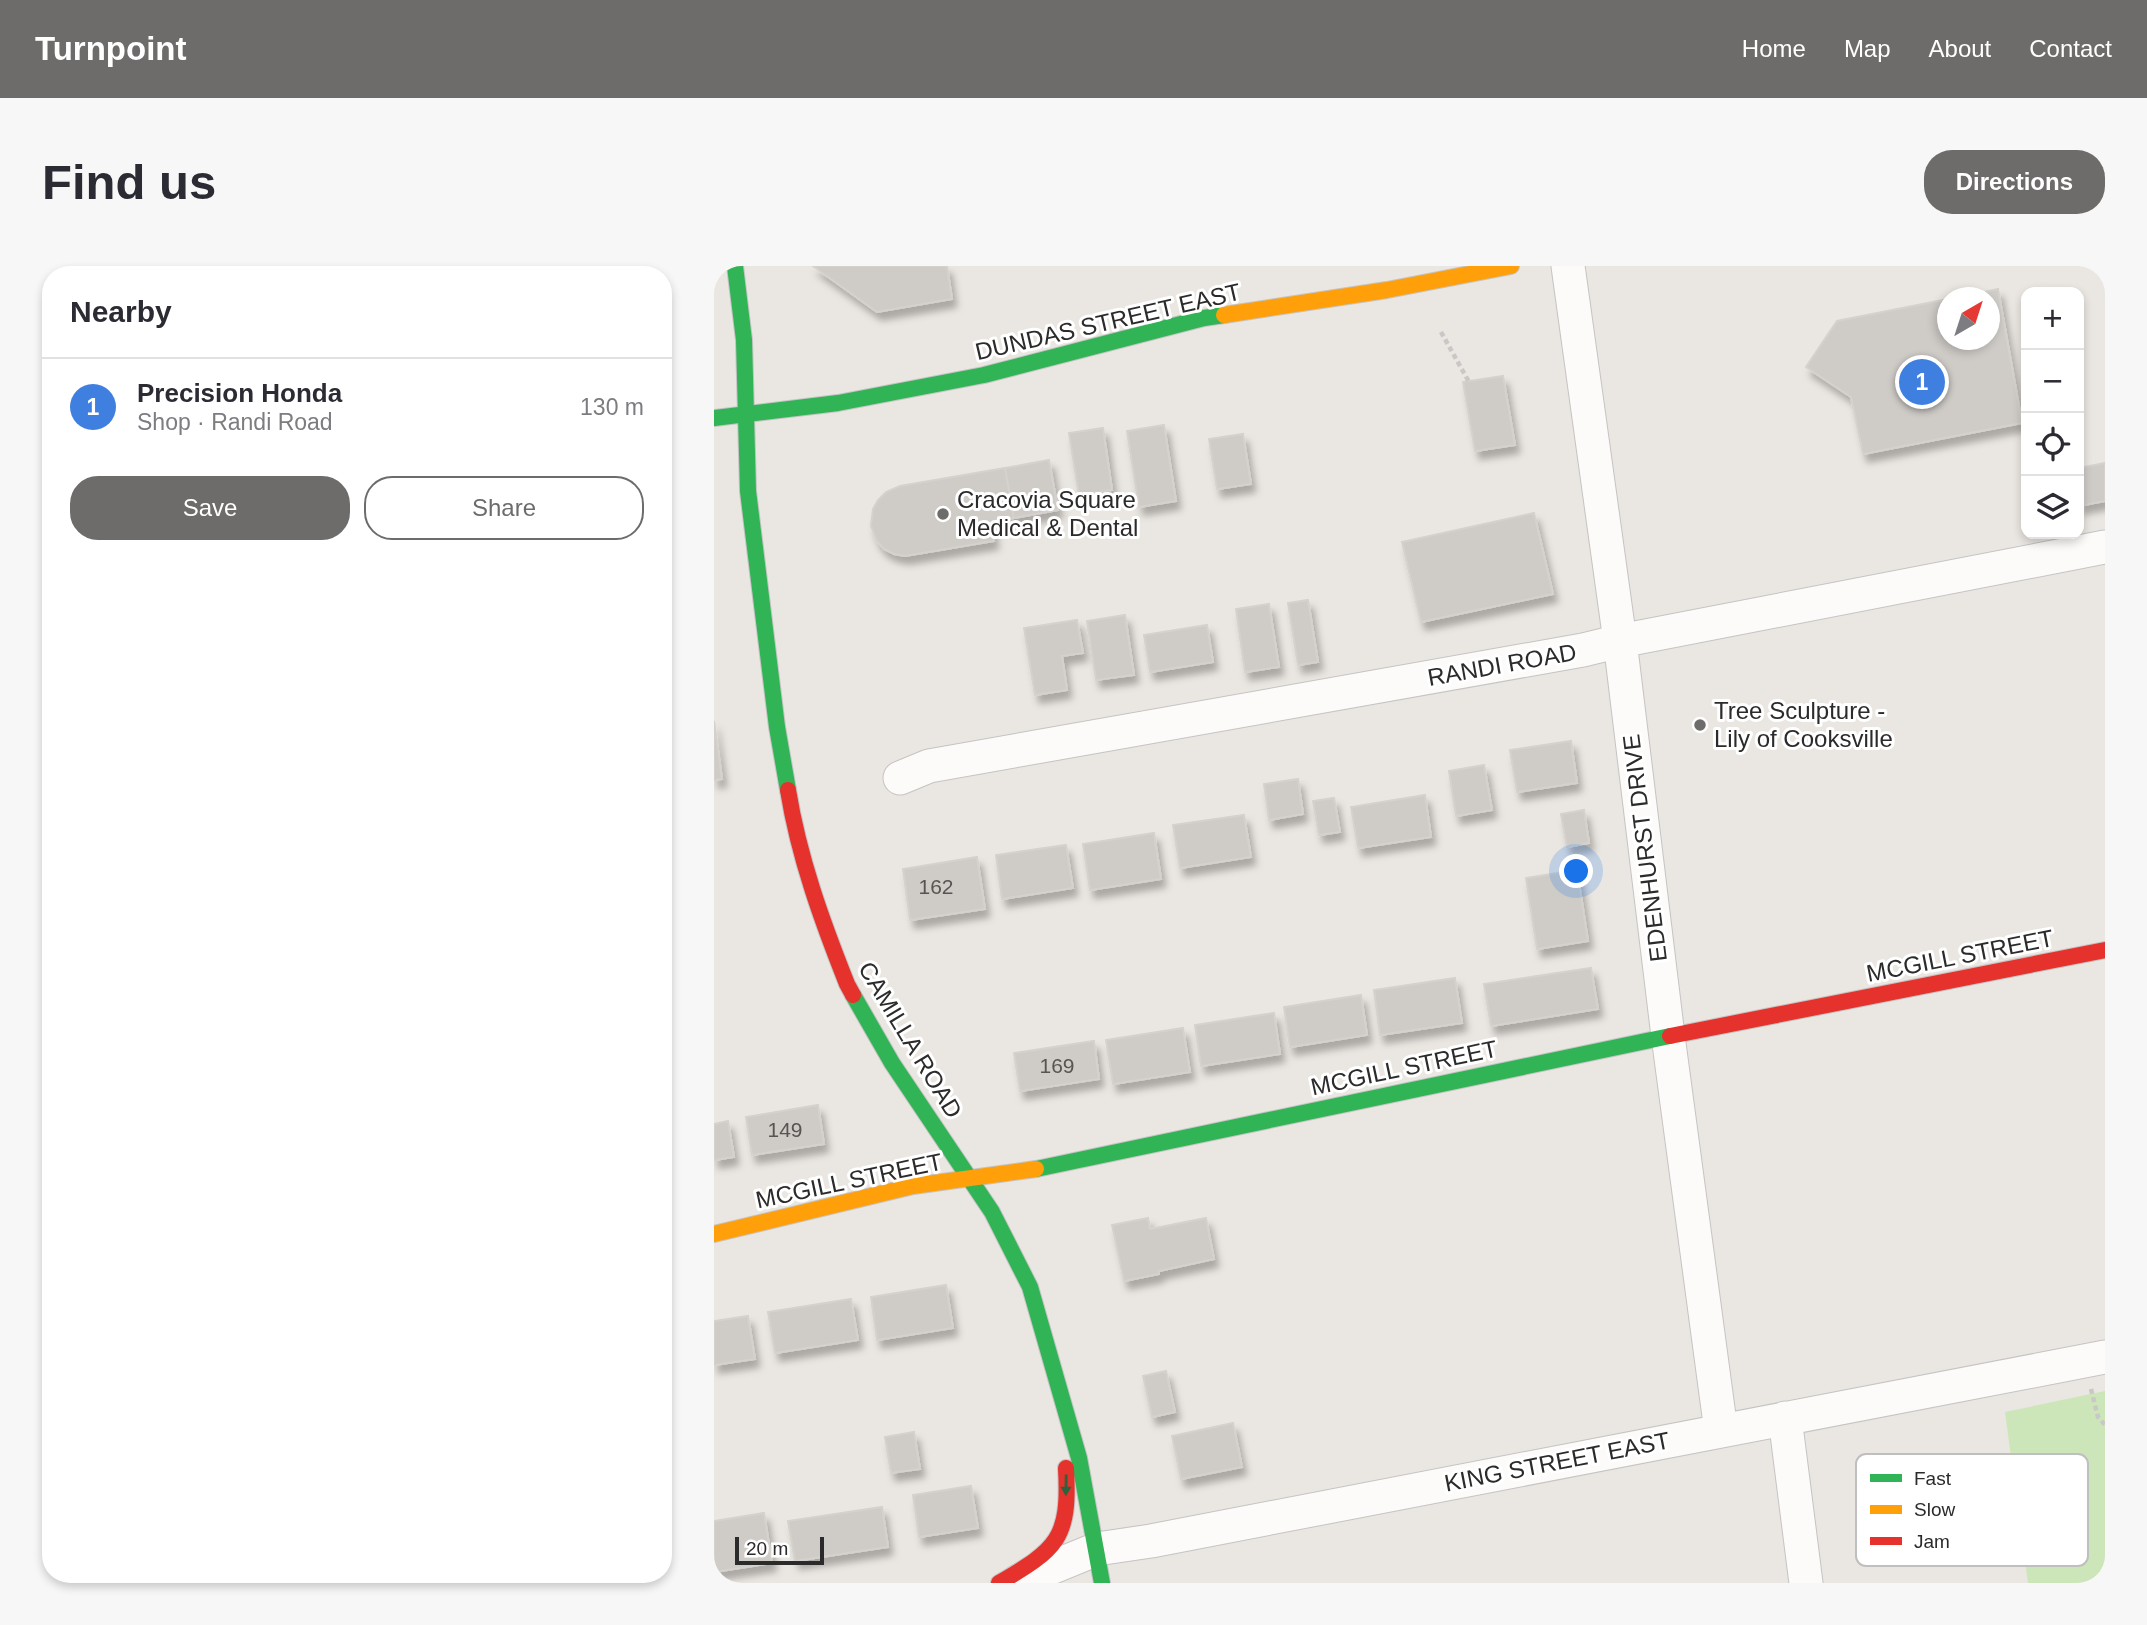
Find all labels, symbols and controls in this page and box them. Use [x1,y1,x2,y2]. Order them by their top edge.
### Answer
text: Turnpoint [35,30,187,67]
text: Home [1742,35,1806,62]
text: Map [1844,35,1891,62]
text: About [1929,35,1991,62]
text: Contact [2029,35,2112,62]
button: Directions [1924,150,2105,214]
text: Find us [42,155,216,209]
street label: DUNDAS STREET EAST [973,278,1244,365]
north arrow [1937,287,2000,350]
map controls [2021,287,2084,539]
button: + [2021,287,2084,350]
text: Nearby [70,295,172,328]
button: − [2021,350,2084,413]
pin: 1 [1899,356,1945,408]
text: Precision Honda [137,378,342,408]
text: 1 [87,394,99,420]
text: 130 m [580,394,644,420]
text: Shop · Randi Road [137,409,333,435]
button: locate [2021,413,2084,476]
button: Save [70,476,350,540]
button: Share [364,476,644,540]
button: layers [2021,476,2084,539]
place label: Cracovia Square Medical & Dental [957,486,1138,541]
marker: Cracovia Square Medical & Dental [935,506,951,522]
street label: RANDI ROAD [1425,638,1578,691]
place label: Tree Sculpture - Lily of Cooksville [1714,697,1893,752]
marker: Tree Sculpture - Lily of Cooksville [1692,717,1708,733]
street label: EDENHURST DRIVE [1617,733,1672,963]
your location [1559,854,1593,888]
house number: 162 [918,875,954,898]
street label: MCGILL STREET [1864,924,2056,987]
street label: CAMILLA ROAD [853,957,968,1123]
street label: MCGILL STREET [1308,1035,1500,1100]
house number: 169 [1039,1054,1075,1077]
house number: 149 [767,1118,803,1141]
street label: MCGILL STREET [753,1148,945,1213]
street label: KING STREET EAST [1442,1426,1672,1497]
legend [1856,1454,2088,1566]
text: Fast [1914,1468,1952,1489]
one-way arrow [1060,1474,1072,1496]
text: Slow [1914,1499,1955,1520]
text: Jam [1914,1531,1950,1552]
scale bar [735,1534,824,1566]
text: 20 m [746,1538,788,1559]

